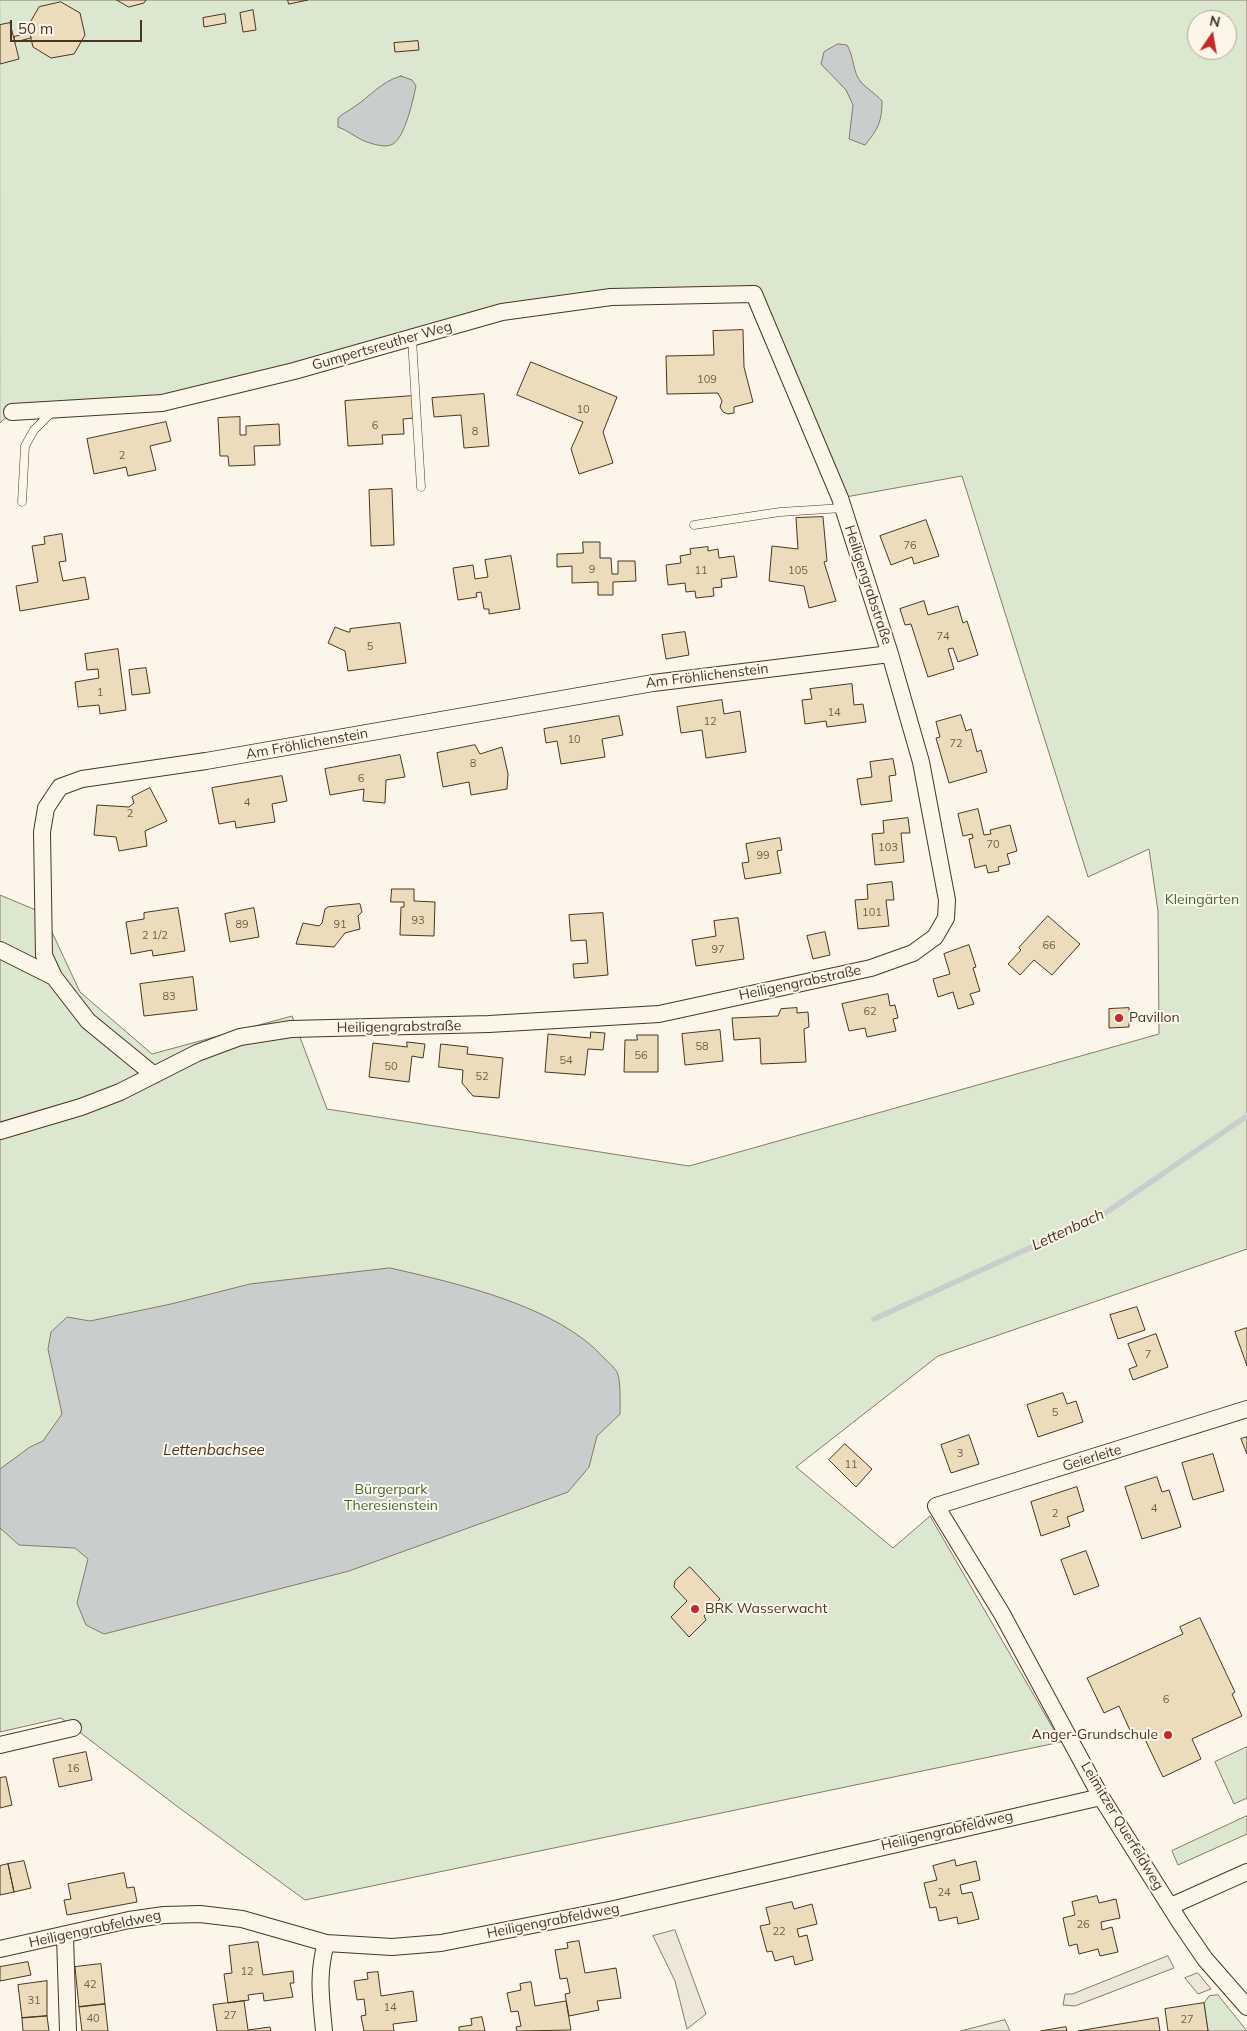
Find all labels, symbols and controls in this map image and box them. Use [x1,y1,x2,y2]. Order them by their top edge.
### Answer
scale bar [12,10,145,42]
north arrow [1187,10,1237,60]
text: N [1208,11,1222,31]
text: 50 m [18,19,53,38]
street label: Gumpertsreuther Weg [310,318,454,374]
house number: 109 [697,373,717,387]
house number: 10 [576,403,590,417]
house number: 6 [372,419,378,433]
house number: 8 [472,425,478,439]
house number: 2 [119,449,125,463]
street label: Heiligengrabstraße [841,523,895,647]
house number: 76 [903,539,917,553]
house number: 9 [589,563,595,577]
house number: 11 [694,564,708,578]
house number: 105 [788,564,808,578]
house number: 74 [936,630,950,644]
house number: 5 [367,640,373,654]
street label: Am Fröhlichenstein [645,660,769,692]
house number: 1 [97,686,103,700]
house number: 14 [827,706,841,720]
house number: 12 [703,715,717,729]
street label: Am Fröhlichenstein [245,725,369,763]
house number: 10 [567,733,581,747]
house number: 72 [949,737,963,751]
house number: 8 [470,757,476,771]
house number: 6 [358,772,364,786]
house number: 4 [244,796,250,810]
house number: 2 [127,807,133,821]
house number: 70 [986,838,1000,852]
house number: 103 [878,841,898,855]
house number: 99 [756,849,770,863]
park label: Kleingärten [1165,892,1239,908]
house number: 101 [862,906,882,920]
house number: 93 [411,914,425,928]
house number: 89 [235,918,249,932]
house number: 91 [333,918,347,932]
house number: 2 1/2 [142,929,168,943]
house number: 66 [1042,939,1056,953]
house number: 97 [711,943,725,957]
street label: Heiligengrabstraße [737,962,863,1004]
house number: 83 [162,990,176,1004]
house number: 62 [863,1005,877,1019]
place label: Pavillon [1129,1010,1180,1026]
marker: Pavillon [1113,1012,1125,1024]
street label: Heiligengrabstraße [337,1018,461,1036]
house number: 58 [695,1040,709,1054]
house number: 56 [634,1049,648,1063]
house number: 54 [559,1054,573,1068]
house number: 50 [384,1060,398,1074]
house number: 52 [475,1070,489,1084]
water label: Lettenbach [1029,1205,1107,1255]
house number: 7 [1145,1348,1151,1362]
house number: 5 [1052,1406,1058,1420]
water label: Lettenbachsee [163,1441,265,1459]
street label: Geierleite [1061,1441,1123,1475]
house number: 3 [957,1447,963,1461]
house number: 11 [844,1458,858,1472]
park label: Bürgerpark Theresienstein [344,1482,438,1514]
house number: 4 [1151,1502,1157,1516]
house number: 2 [1052,1507,1058,1521]
place label: BRK Wasserwacht [705,1601,827,1617]
marker: BRK Wasserwacht [689,1603,701,1615]
house number: 6 [1163,1693,1169,1707]
place label: Anger-Grundschule [1032,1727,1158,1743]
marker: Anger-Grundschule [1162,1729,1174,1741]
street label: Leimitzer Querfeldweg [1077,1759,1167,1893]
house number: 16 [66,1762,80,1776]
street label: Heiligengrabfeldweg [879,1808,1015,1854]
house number: 24 [937,1886,951,1900]
street label: Heiligengrabfeldweg [485,1900,621,1942]
street label: Heiligengrabfeldweg [27,1907,163,1951]
house number: 26 [1076,1918,1090,1932]
house number: 22 [772,1925,786,1939]
house number: 12 [240,1965,254,1979]
house number: 42 [83,1978,97,1992]
house number: 31 [27,1994,41,2008]
house number: 14 [383,2001,397,2015]
house number: 27 [223,2009,237,2023]
house number: 40 [86,2012,100,2026]
house number: 27 [1180,2013,1194,2027]

